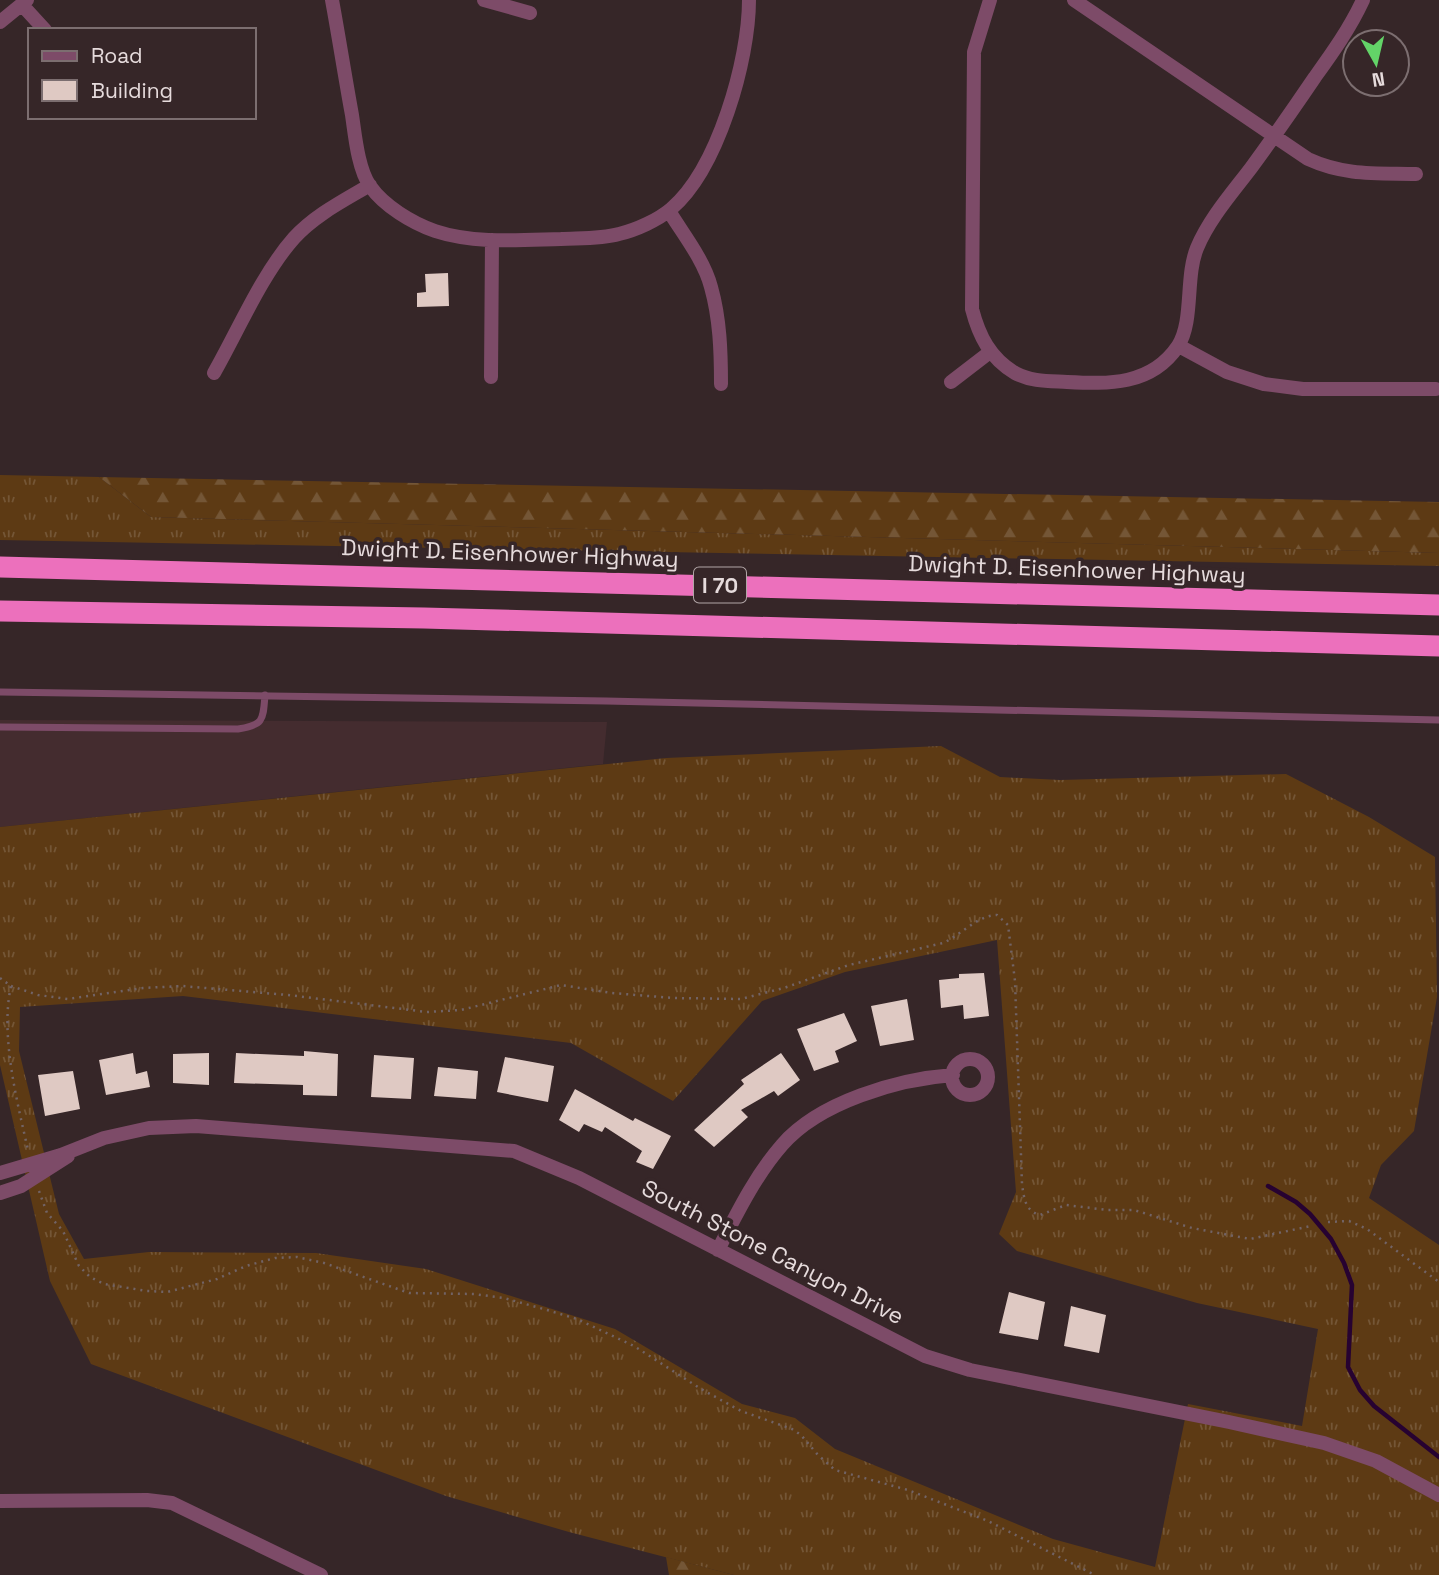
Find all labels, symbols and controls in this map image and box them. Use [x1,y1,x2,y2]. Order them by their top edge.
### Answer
legend [28,28,256,119]
north arrow [1341,28,1411,98]
text: Road [91,42,143,69]
text: N [1370,66,1386,93]
text: Building [91,77,173,104]
street label: Dwight D. Eisenhower Highway [341,532,679,574]
street label: Dwight D. Eisenhower Highway [908,548,1246,590]
road number: I 70 [694,568,746,602]
street label: South Stone Canyon Drive [637,1173,909,1331]

